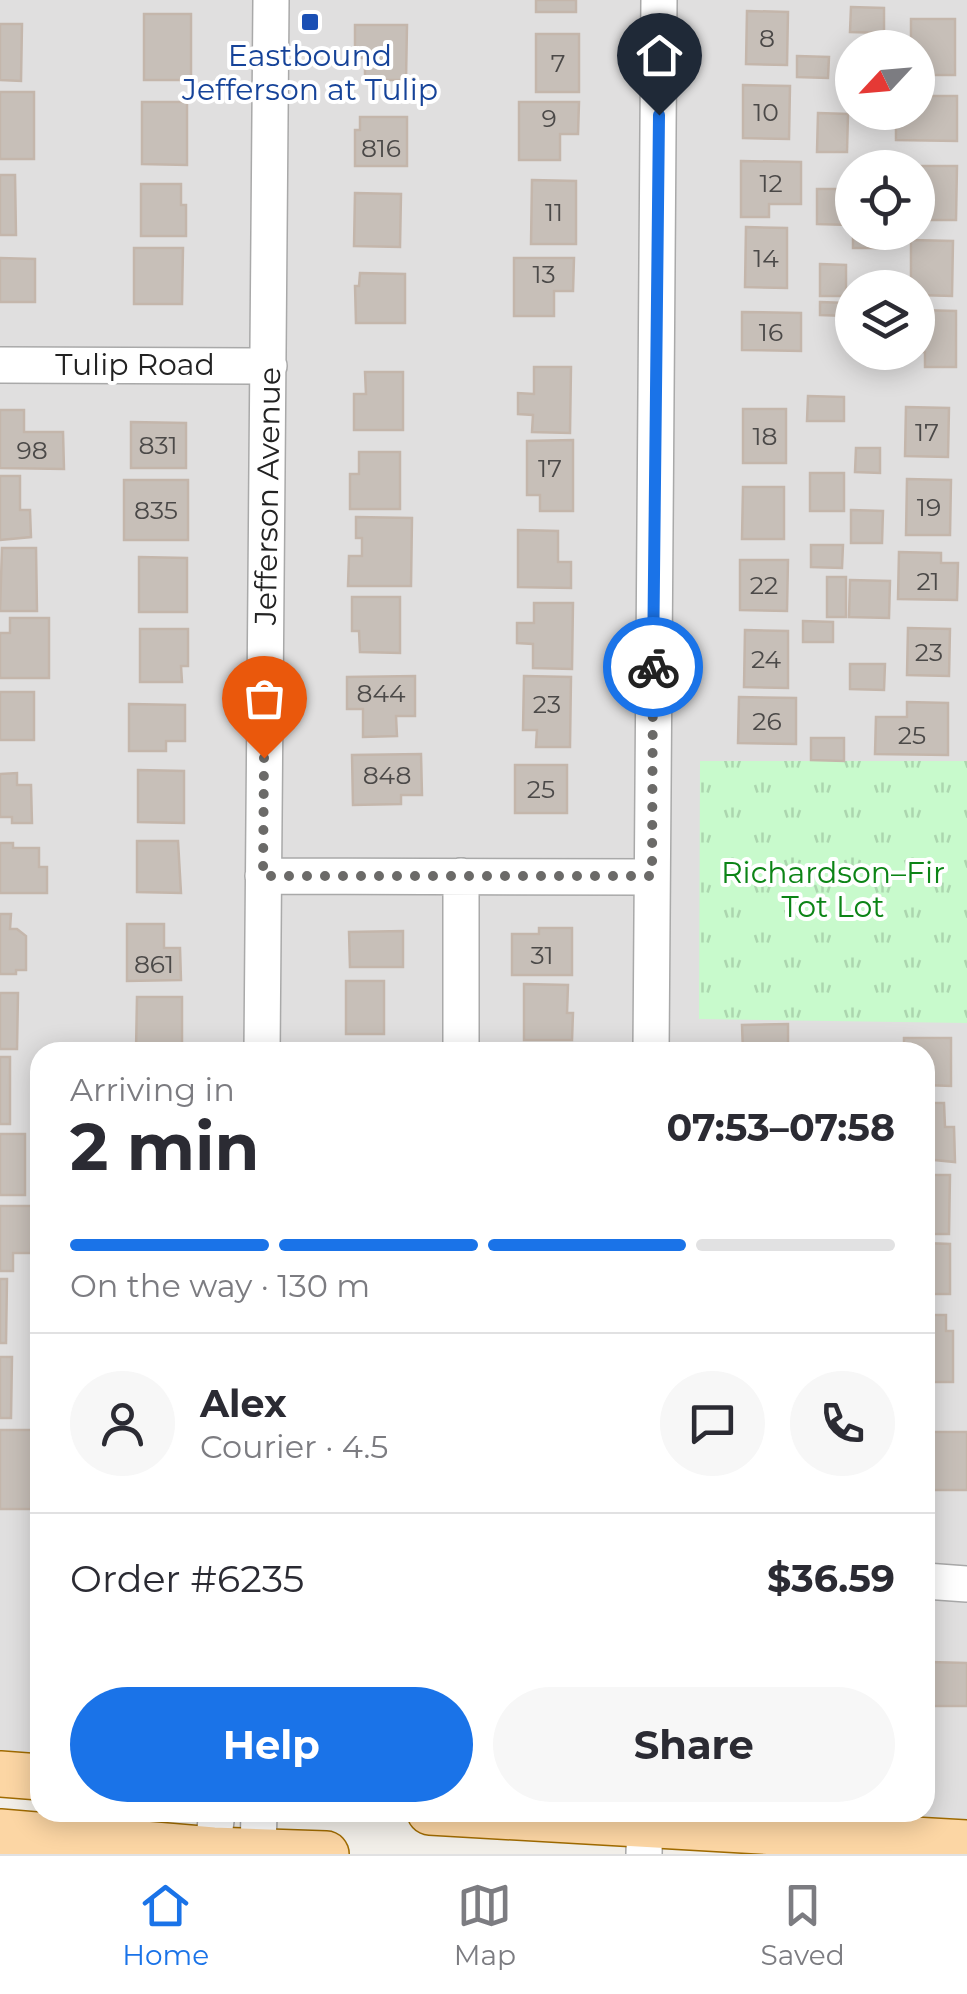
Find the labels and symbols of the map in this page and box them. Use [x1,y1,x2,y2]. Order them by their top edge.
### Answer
marker: Eastbound Jefferson at Tulip [299,11,321,33]
pin [617,13,702,116]
house number: 8 [759,23,775,53]
north arrow [835,30,935,130]
place label: Eastbound Jefferson at Tulip [181,37,438,108]
house number: 7 [551,48,565,78]
house number: 10 [753,97,779,127]
house number: 9 [541,103,557,133]
house number: 816 [361,133,401,163]
house number: 12 [759,168,783,198]
house number: 11 [545,197,563,227]
house number: 14 [753,243,779,273]
house number: 13 [532,259,556,289]
house number: 16 [759,317,783,347]
street label: Tulip Road [55,346,215,383]
street label: Jefferson Avenue [247,367,288,626]
house number: 17 [915,417,939,447]
house number: 18 [753,421,777,451]
house number: 831 [138,430,178,460]
house number: 98 [16,435,48,465]
house number: 17 [538,453,562,483]
house number: 19 [917,492,941,522]
house number: 835 [134,495,178,525]
house number: 21 [916,566,940,596]
house number: 22 [750,570,778,600]
courier [603,617,703,717]
house number: 23 [915,637,943,667]
house number: 24 [751,644,782,674]
pin [222,656,307,759]
house number: 844 [356,678,406,708]
house number: 23 [533,689,561,719]
house number: 26 [752,706,782,736]
house number: 25 [898,720,926,750]
house number: 848 [363,760,411,790]
house number: 25 [527,774,555,804]
park label: Richardson–Fir Tot Lot [721,854,945,925]
house number: 31 [530,940,554,970]
house number: 861 [134,949,174,979]

